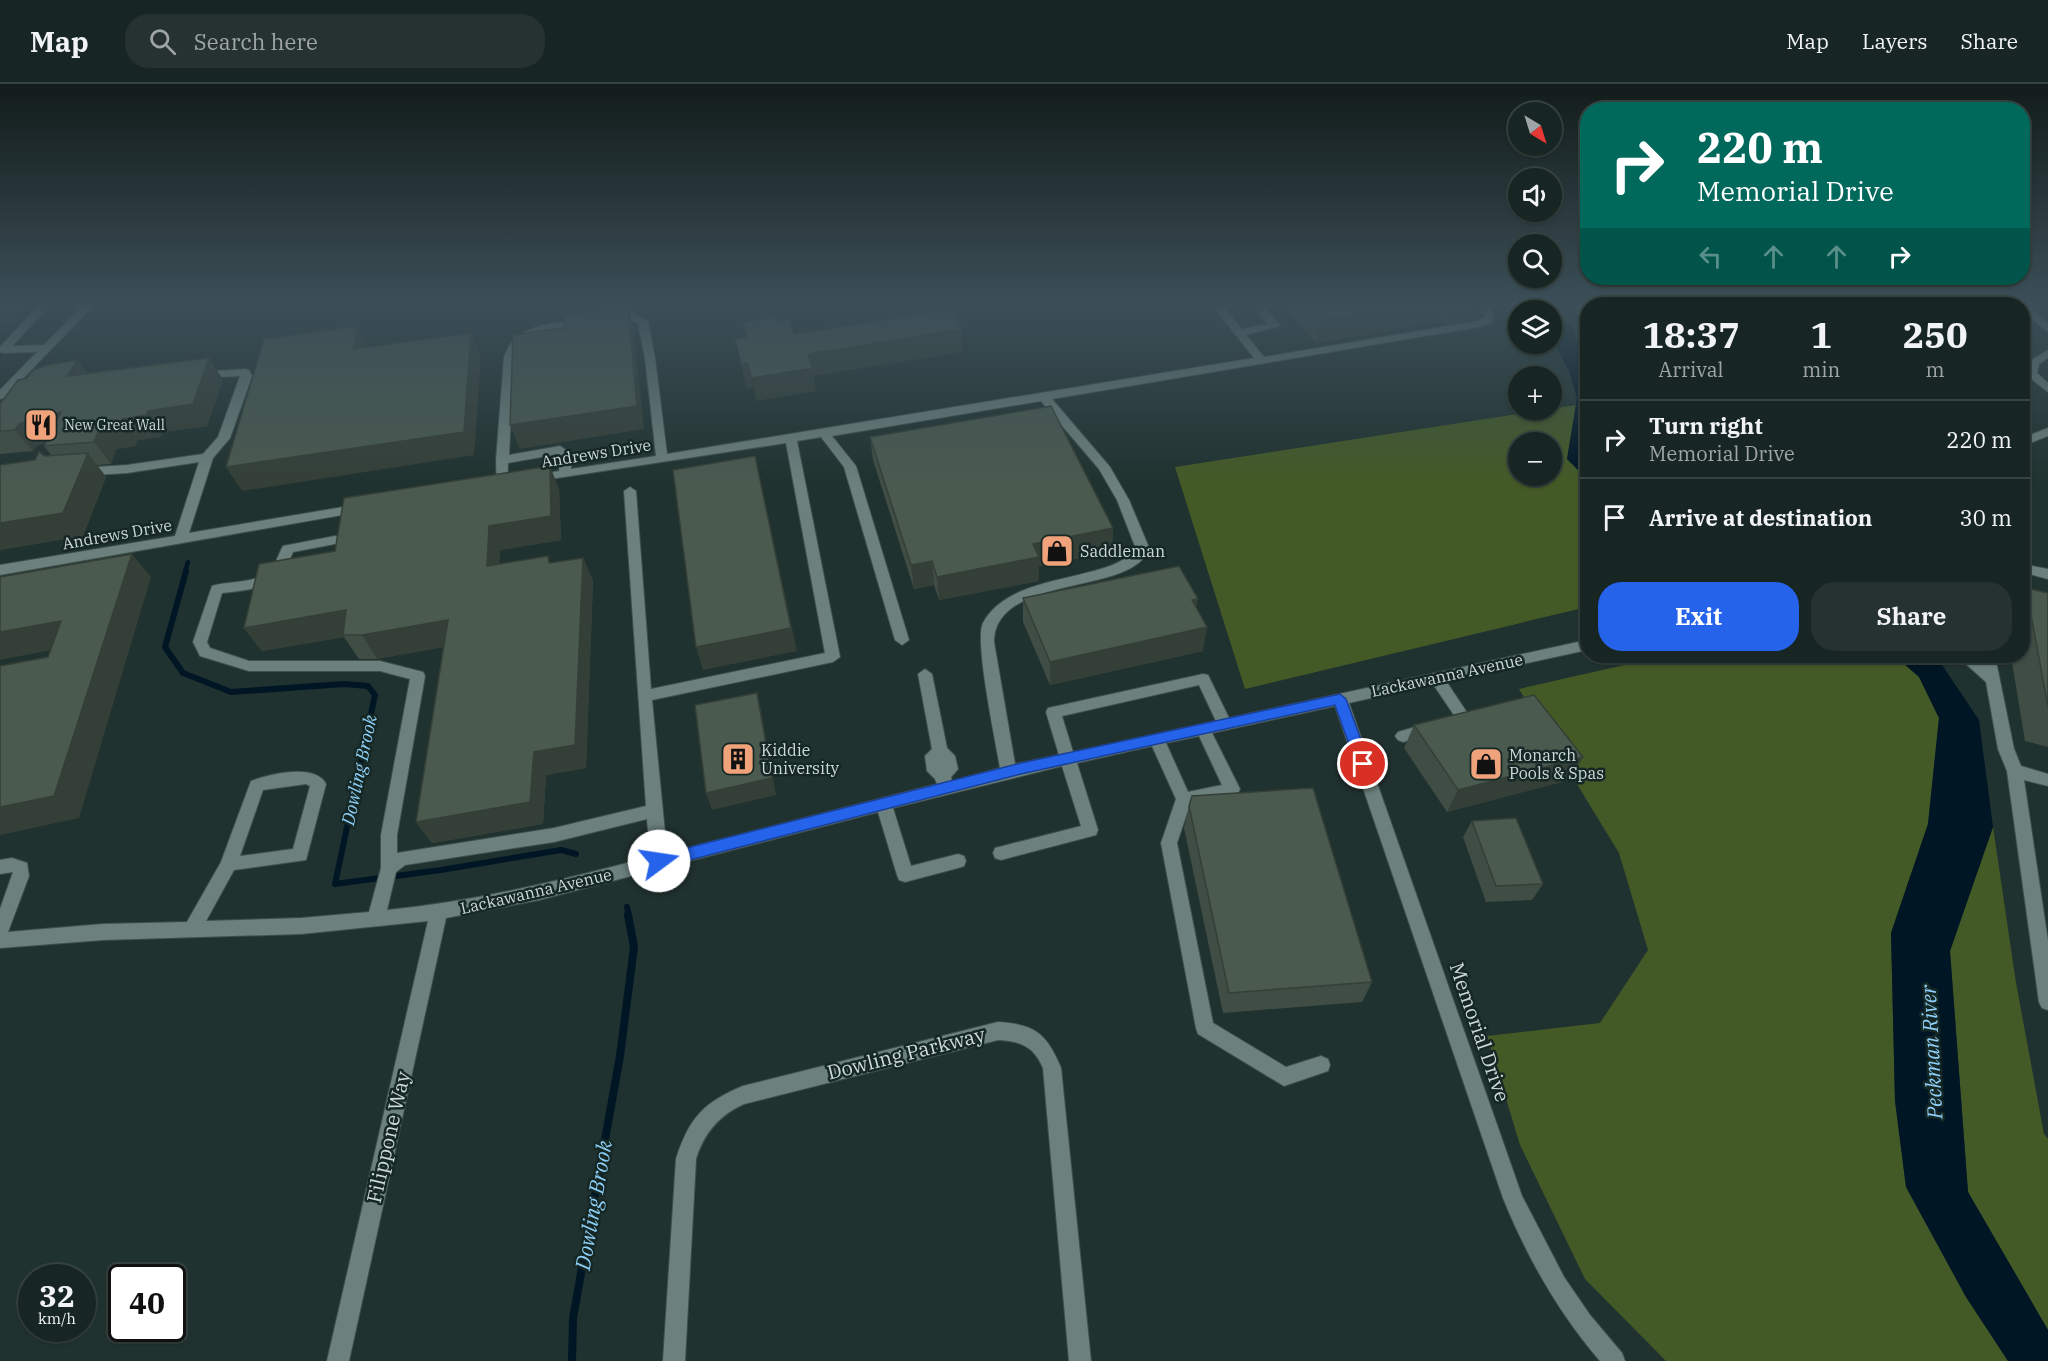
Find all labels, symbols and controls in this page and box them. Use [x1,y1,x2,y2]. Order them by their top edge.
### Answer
search box [125,14,545,68]
text: Map [30,23,89,60]
icon: search [146,25,179,58]
text: Search here [194,27,318,56]
text: Map [1786,27,1829,55]
text: Layers [1862,27,1928,55]
text: Share [1961,27,2018,55]
north arrow [1508,102,1562,156]
map controls [1508,102,1562,486]
text: 220 m [1697,120,1823,175]
icon: right [1598,126,1676,204]
button: sound [1508,168,1562,222]
text: Memorial Drive [1697,173,1894,208]
button: search [1508,234,1562,288]
icon: left [1694,240,1727,273]
icon: ahead [1757,240,1790,273]
icon: ahead [1820,240,1853,273]
icon: right [1883,240,1916,273]
button: layers [1508,300,1562,354]
text: 18:37 [1642,311,1740,358]
text: 1 [1810,311,1832,358]
text: 250 [1903,311,1968,358]
text: Arrival [1659,356,1724,383]
text: min [1802,356,1840,383]
text: m [1926,356,1945,383]
button: + [1508,366,1562,420]
restaurant icon: New Great Wall [23,407,59,443]
text: Turn right [1649,411,1763,440]
place label: New Great Wall [64,416,165,434]
icon: right [1598,423,1631,456]
text: 220 m [1946,425,2012,454]
button: − [1508,432,1562,486]
street label: Andrews Drive [540,434,652,472]
text: Memorial Drive [1649,440,1795,467]
icon: arrive [1598,501,1631,534]
text: Arrive at destination [1649,503,1872,532]
text: 30 m [1960,503,2012,532]
street label: Andrews Drive [61,515,173,553]
shop icon: Saddleman [1039,533,1075,569]
place label: Saddleman [1080,541,1165,561]
button: Exit [1598,582,1799,651]
button: Share [1811,582,2012,651]
street label: Lackawanna Avenue [1369,649,1525,701]
water label: Dowling Brook [336,712,382,828]
pin [1337,738,1388,789]
place label: Kiddie University [761,740,840,778]
building icon: Kiddie University [720,741,756,777]
place label: Monarch Pools & Spas [1509,745,1604,783]
shop icon: Monarch Pools & Spas [1468,746,1504,782]
icon: arrive [1346,747,1379,780]
position arrow [627,829,691,893]
street label: Lackawanna Avenue [458,864,614,918]
street label: Memorial Drive [1444,959,1516,1105]
water label: Peckman River [1913,983,1949,1121]
street label: Dowling Parkway [824,1020,988,1086]
street label: Filippone Way [360,1068,416,1205]
water label: Dowling Brook [568,1137,618,1273]
speed limit sign: 40 [108,1264,186,1342]
text: 32 [39,1276,75,1315]
text: km/h [38,1309,76,1328]

